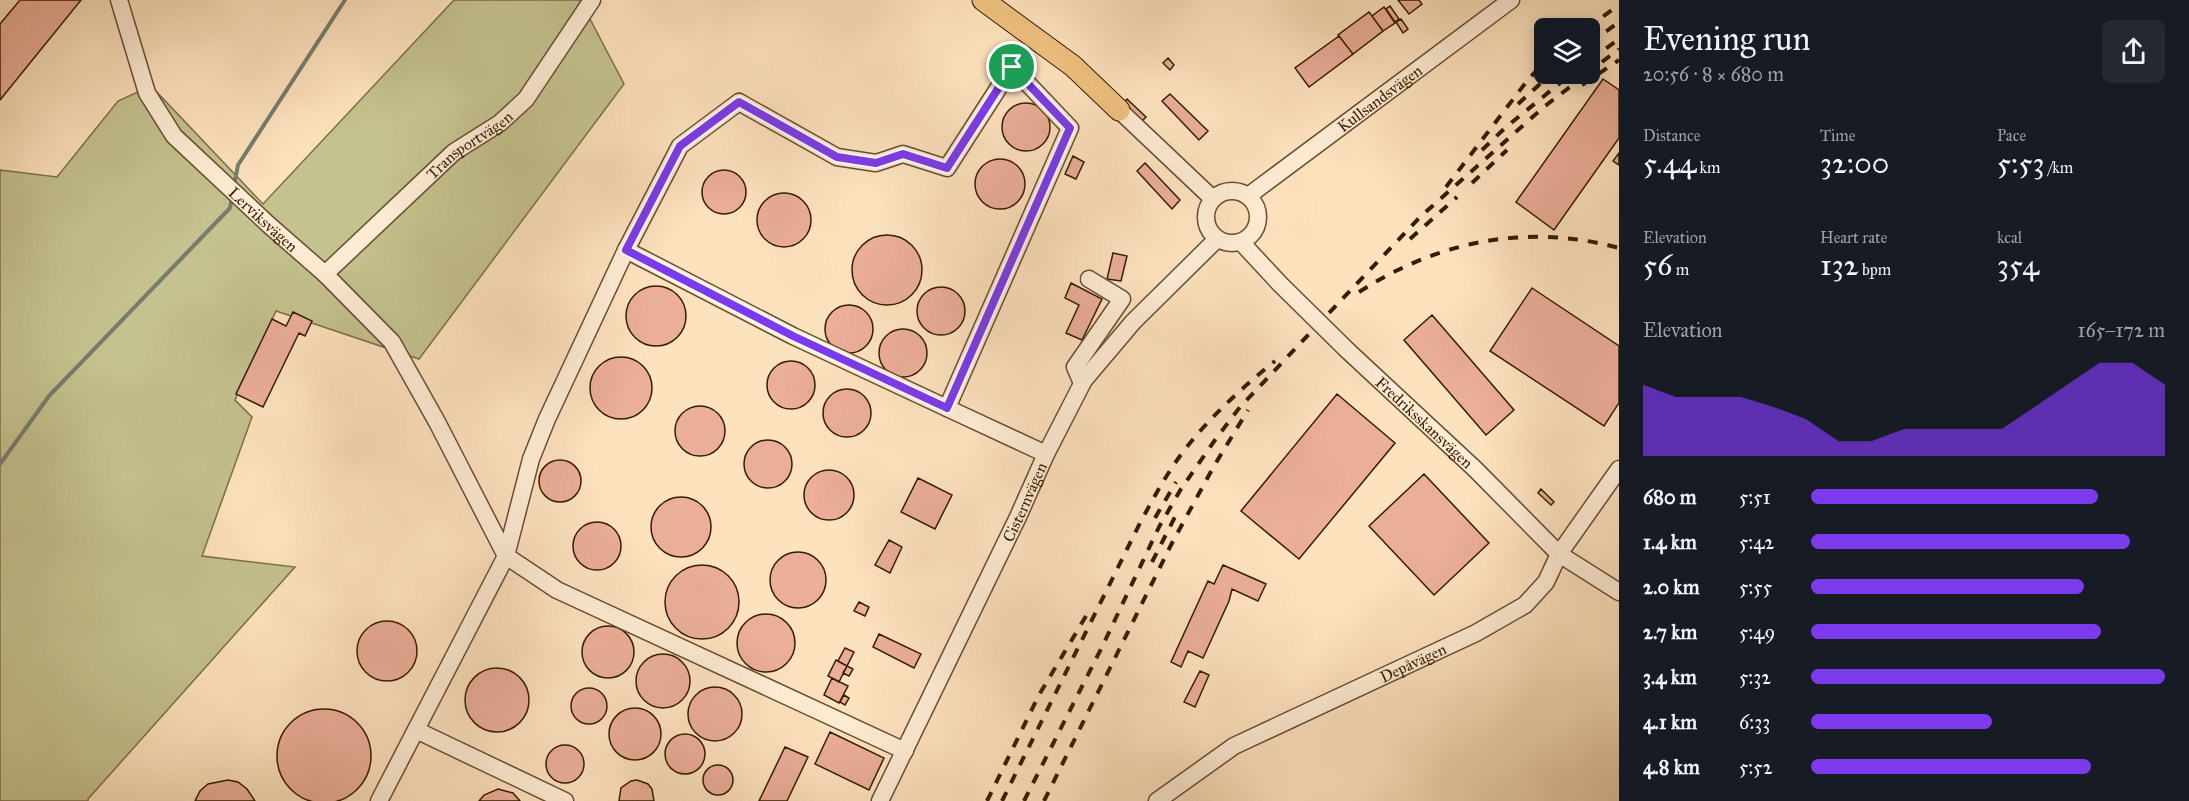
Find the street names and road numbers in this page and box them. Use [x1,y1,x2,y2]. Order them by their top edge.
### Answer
street label: Kullsandsvägen [1334,61,1426,136]
street label: Transportvägen [422,107,517,183]
street label: Lerviksvägen [224,183,302,256]
street label: Fredriksskansvägen [1372,373,1477,473]
street label: Cisternvägen [998,459,1051,545]
street label: Depåvägen [1377,639,1450,687]

